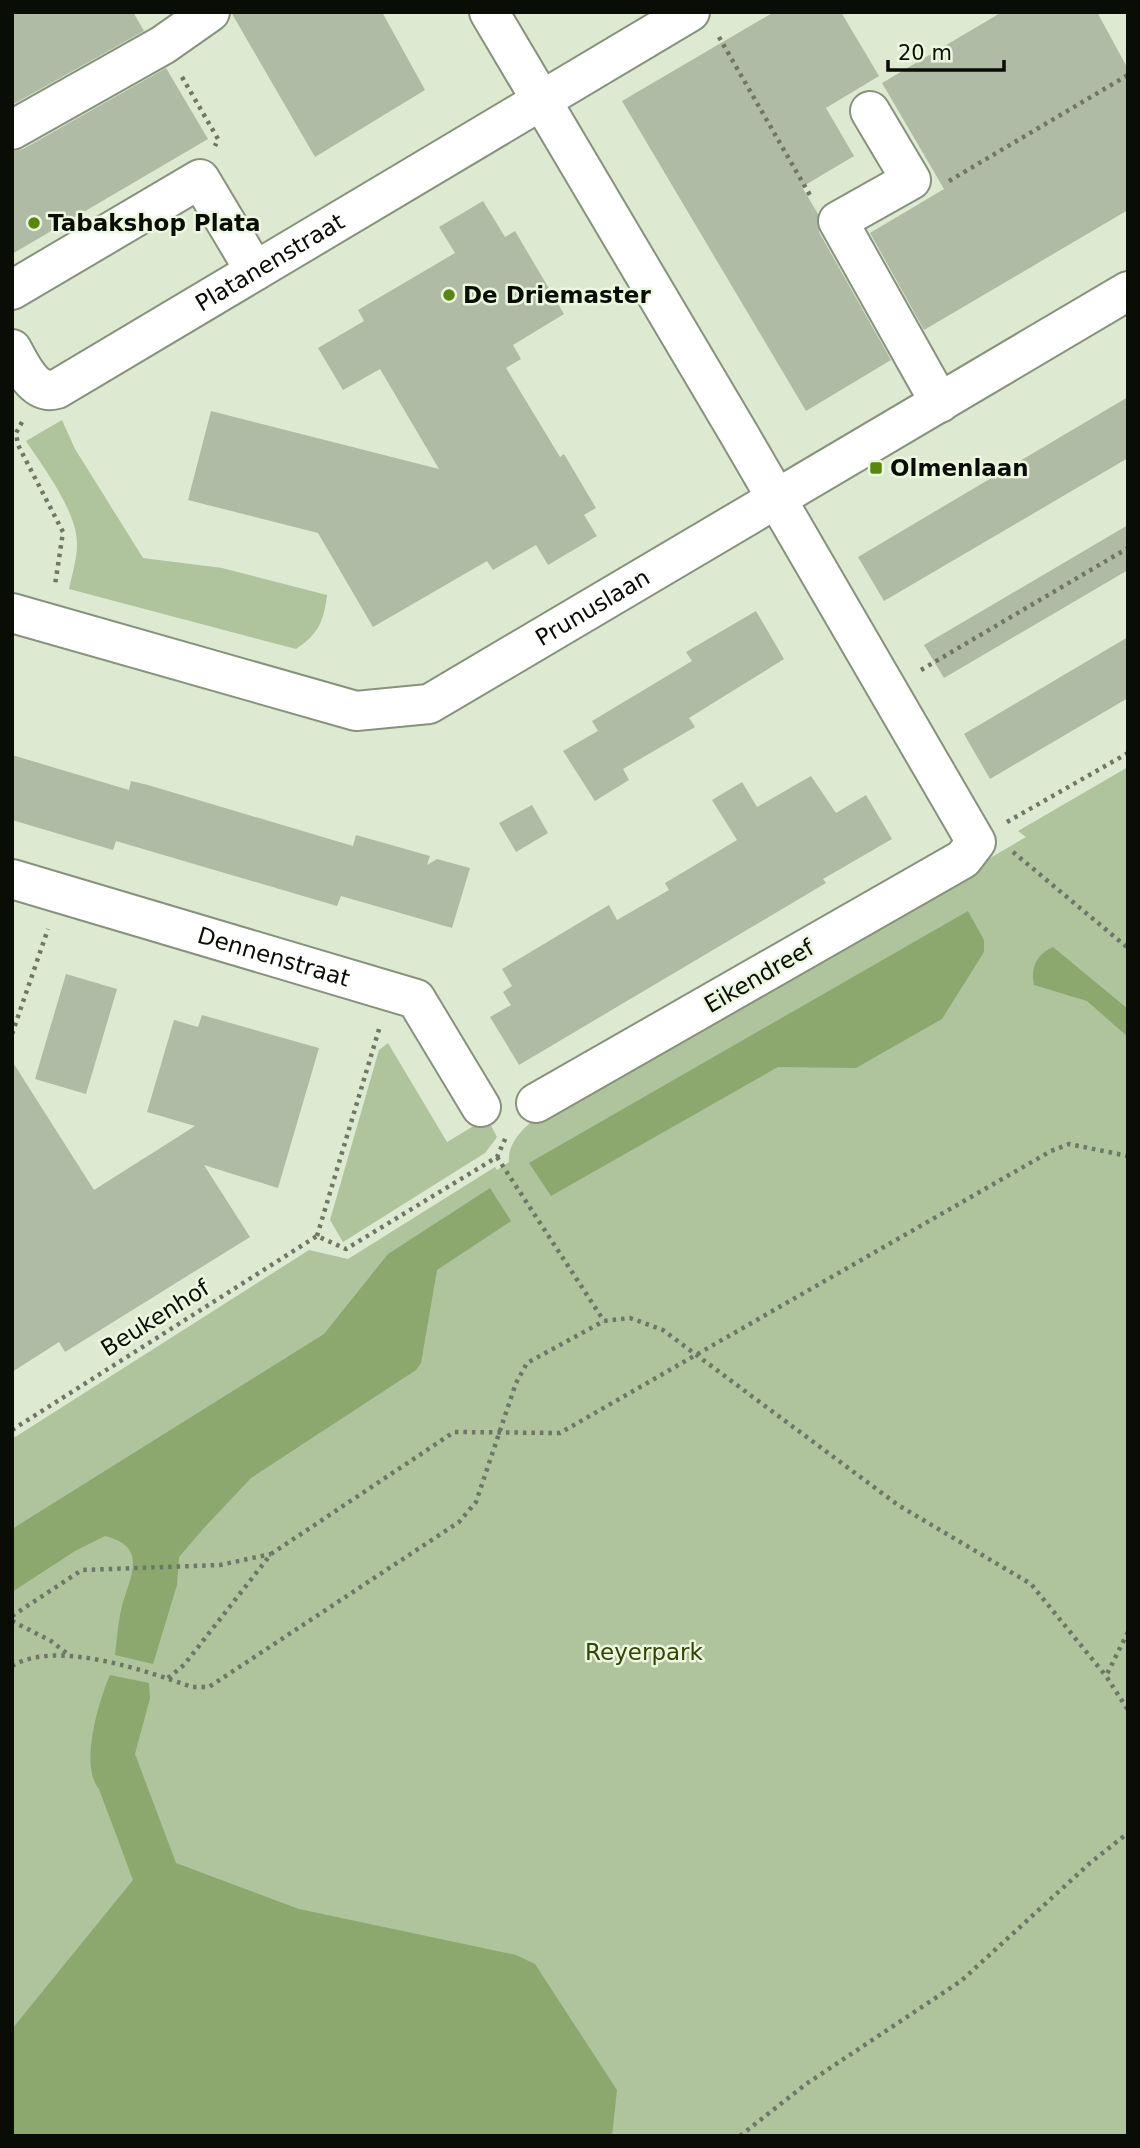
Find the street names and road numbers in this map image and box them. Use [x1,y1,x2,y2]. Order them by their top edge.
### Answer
street label: Platanenstraat [191,208,349,317]
street label: Prunuslaan [531,564,654,651]
street label: Dennenstraat [195,922,353,992]
street label: Eikendreef [700,934,819,1018]
street label: Beukenhof [96,1274,215,1361]

